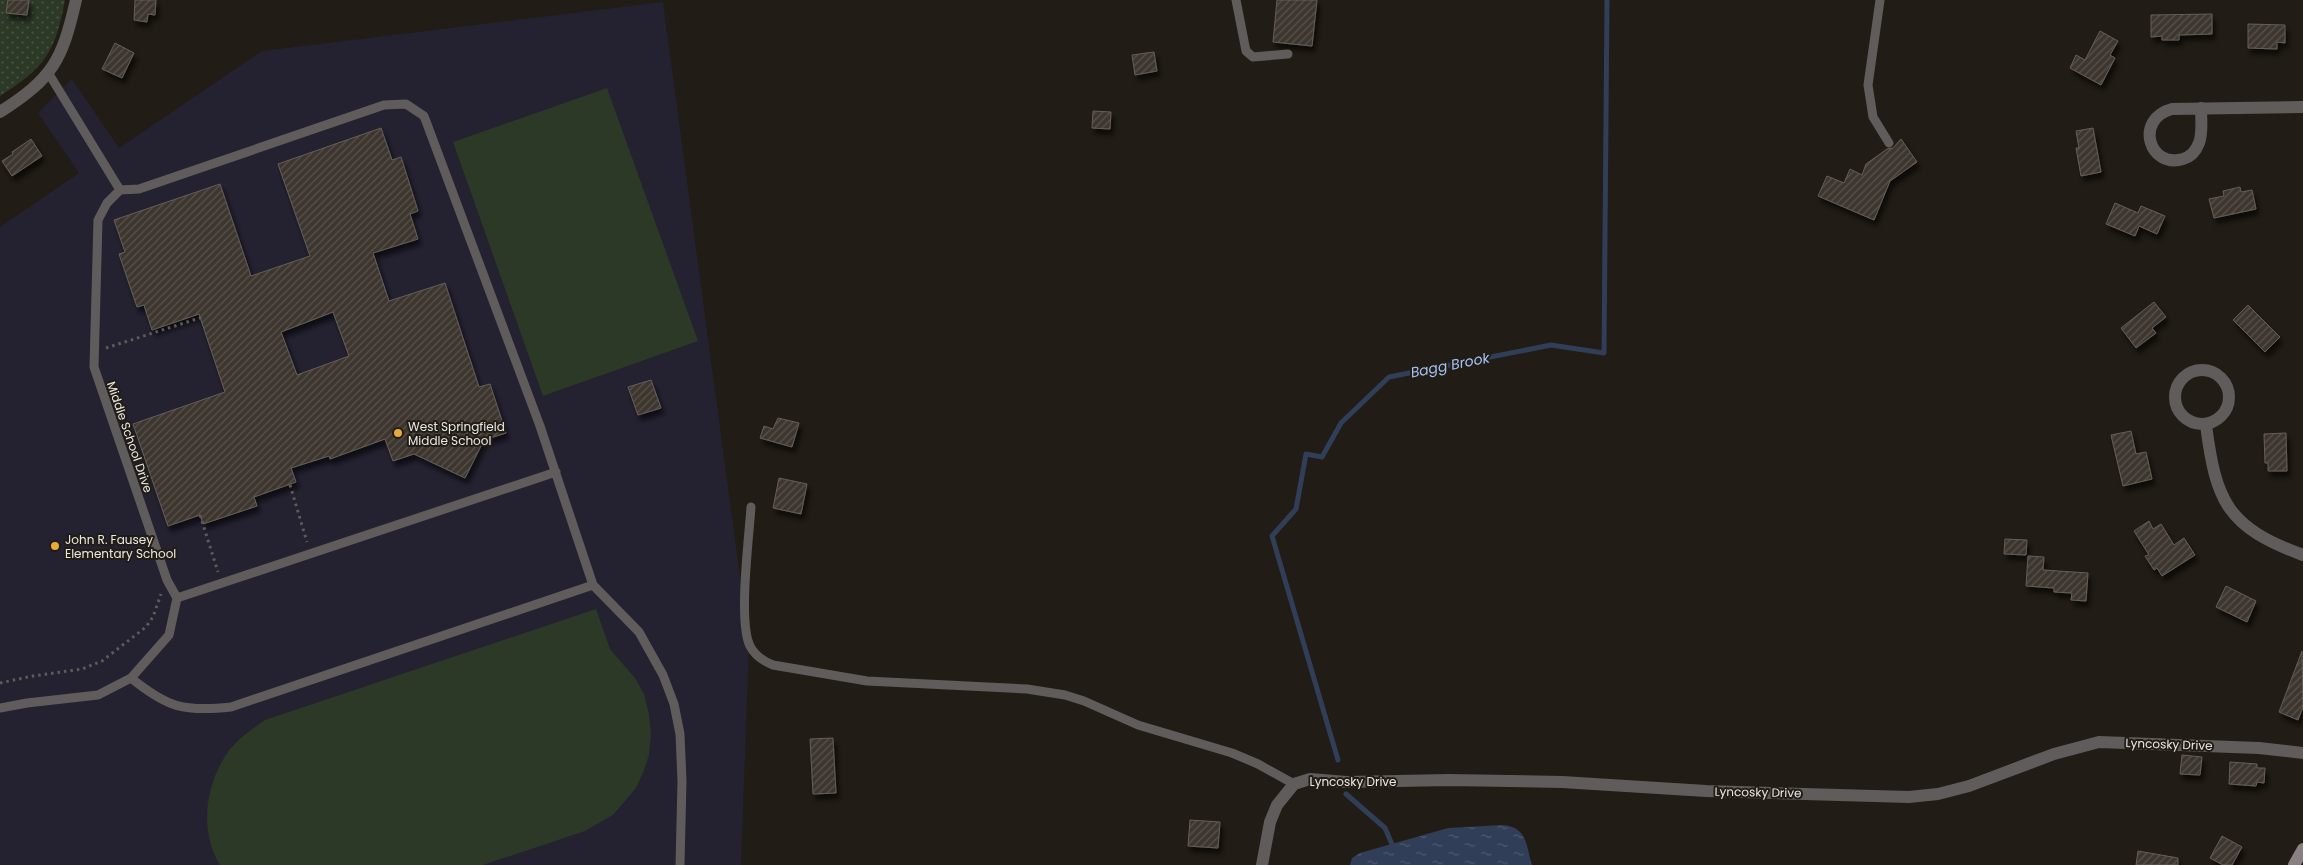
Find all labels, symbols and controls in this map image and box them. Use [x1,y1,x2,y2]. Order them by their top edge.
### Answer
water label: Bagg Brook [1409,347,1492,382]
street label: Middle School Drive [103,379,157,495]
place label: West Springfield Middle School [408,418,505,449]
marker: West Springfield Middle School [392,427,404,439]
place label: John R. Fausey Elementary School [65,531,176,562]
marker: John R. Fausey Elementary School [49,540,61,552]
street label: Lyncosky Drive [2125,734,2213,754]
street label: Lyncosky Drive [1309,773,1397,790]
street label: Lyncosky Drive [1714,783,1802,801]

